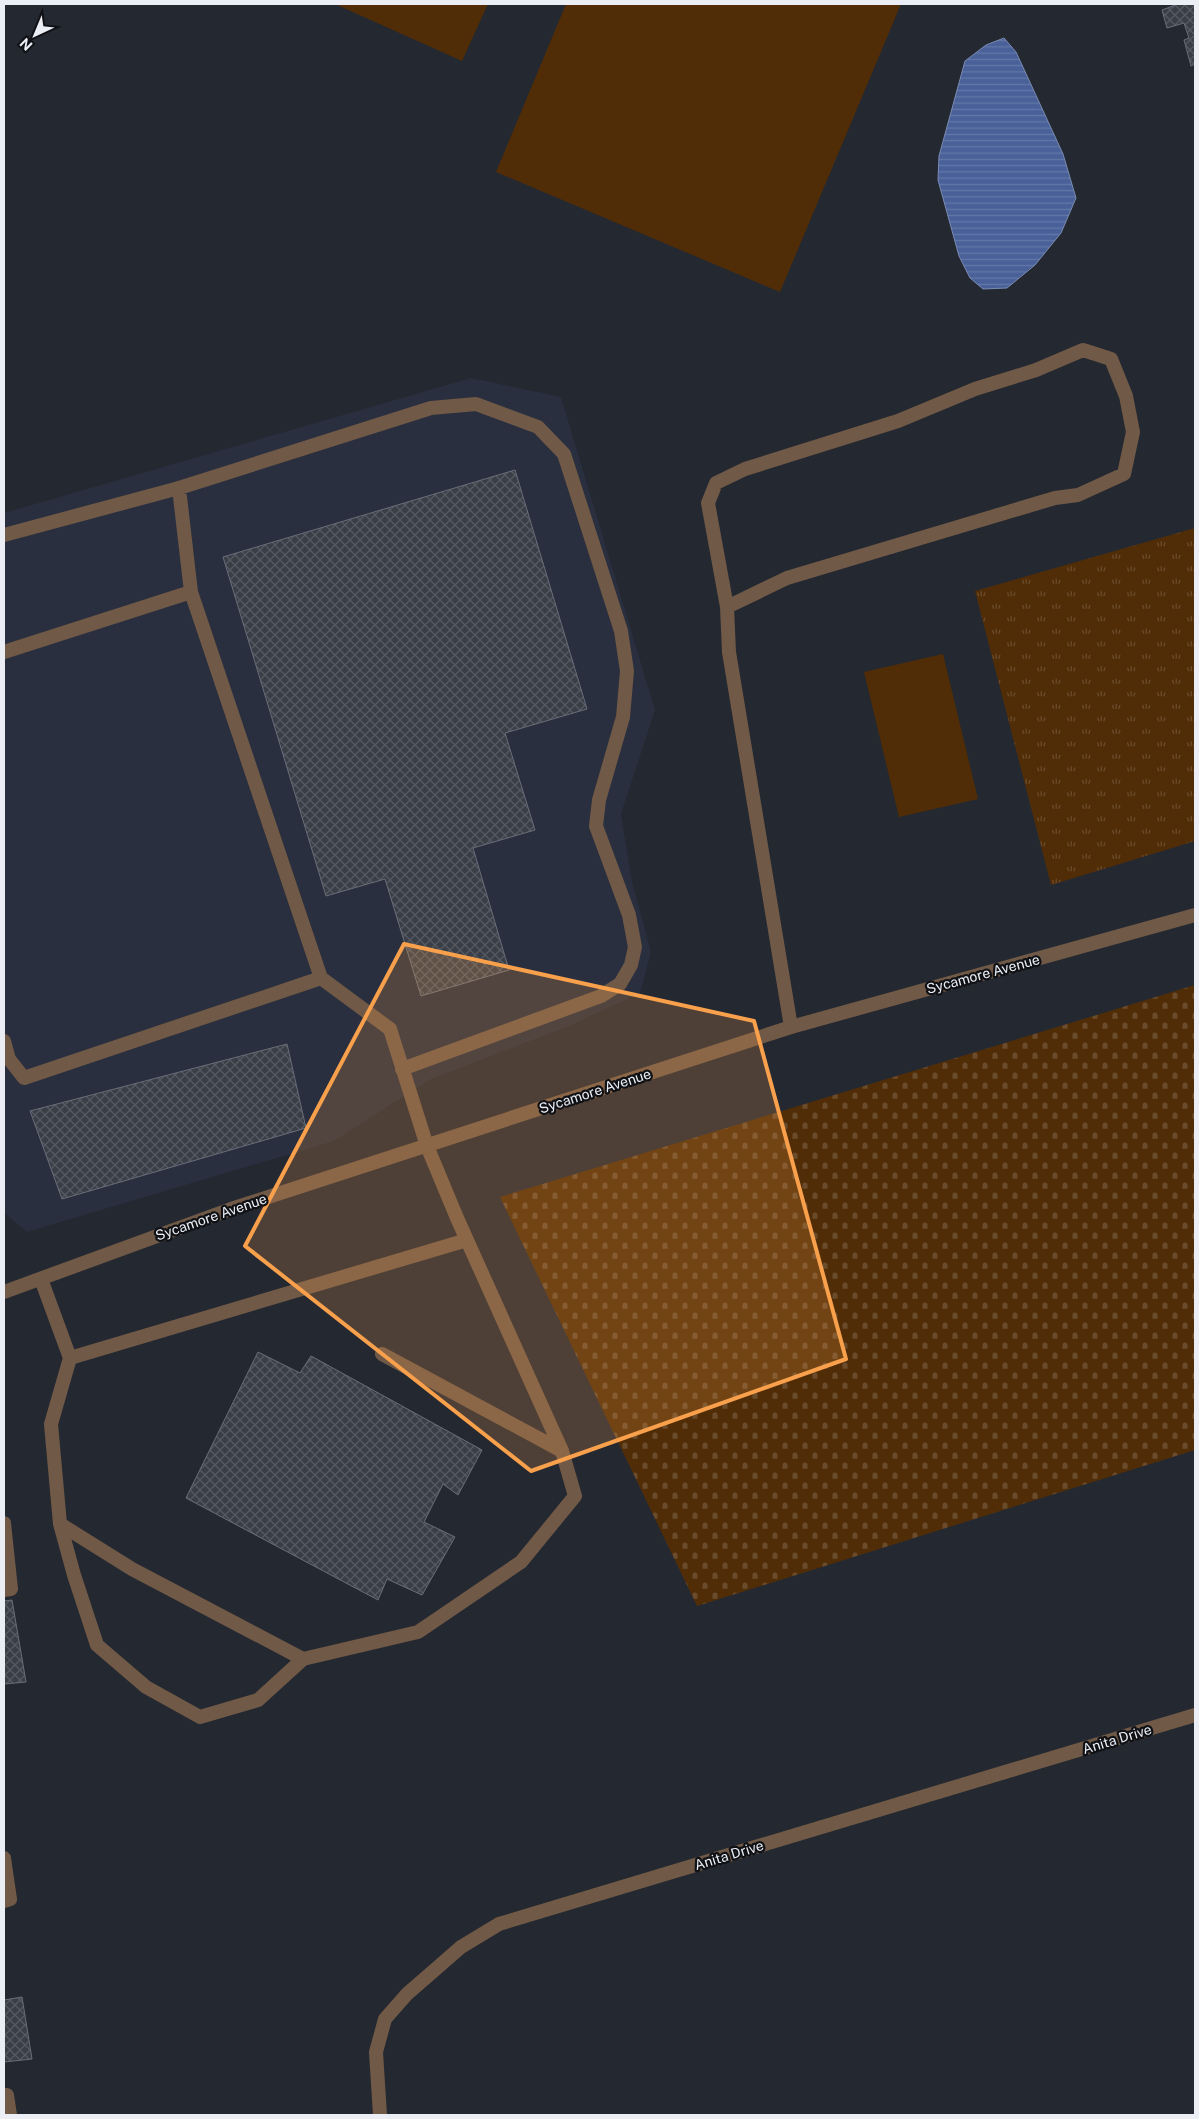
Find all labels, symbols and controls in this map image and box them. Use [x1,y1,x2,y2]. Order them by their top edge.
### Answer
north arrow [10,10,60,60]
text: N [16,35,35,54]
street label: Sycamore Avenue [925,951,1042,997]
street label: Sycamore Avenue [537,1065,653,1117]
street label: Sycamore Avenue [153,1190,269,1244]
street label: Anita Drive [1080,1721,1154,1757]
street label: Anita Drive [692,1837,766,1873]

